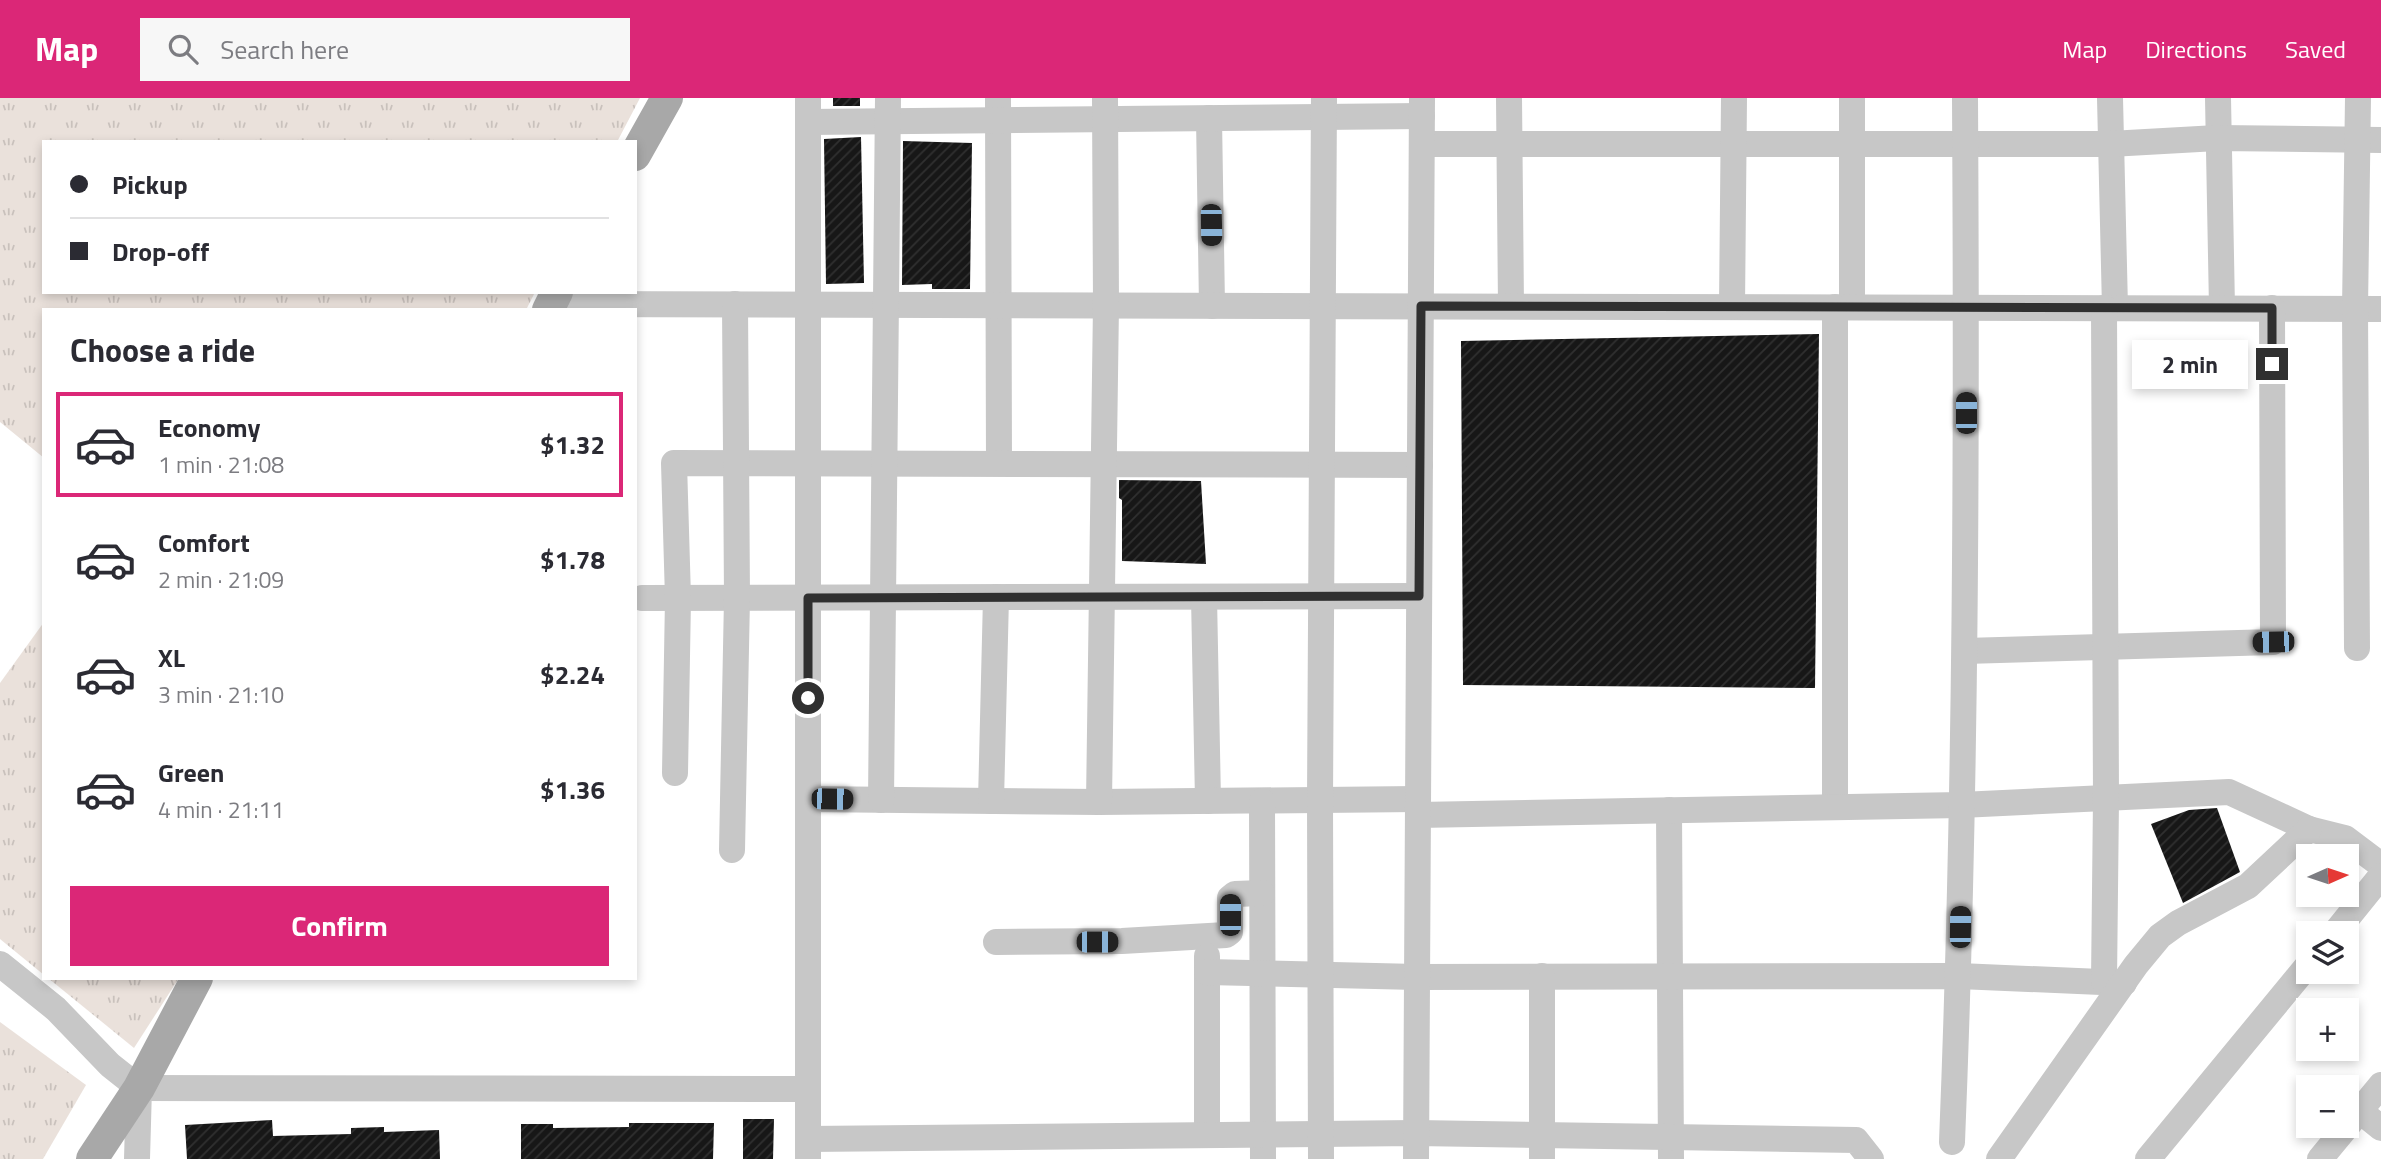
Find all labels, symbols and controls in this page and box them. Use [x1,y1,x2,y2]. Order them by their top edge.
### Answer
search box [140,18,630,81]
text: Map [35,24,98,74]
icon: search [164,30,202,68]
text: Search here [220,30,349,69]
text: Map [2062,31,2107,67]
text: Directions [2145,31,2247,67]
text: Saved [2285,31,2346,67]
text: Pickup [112,165,188,204]
car [1201,204,1222,246]
text: Drop-off [112,232,209,271]
text: Choose a ride [70,326,255,374]
callout: 2 min [2132,340,2248,388]
text: 2 min [2162,347,2218,382]
route end [2256,348,2288,380]
car [1956,392,1977,434]
text: Economy [158,408,260,447]
icon: car [74,413,137,476]
text: $1.32 [540,425,605,464]
text: 1 min · 21:08 [158,447,284,482]
text: Comfort [158,523,250,562]
icon: car [74,528,137,591]
text: $1.78 [540,540,605,579]
text: 2 min · 21:09 [158,562,284,597]
car [2252,631,2295,653]
text: XL [158,638,185,677]
icon: car [74,643,137,706]
text: $2.24 [540,655,605,694]
text: 3 min · 21:10 [158,677,284,712]
route start [792,682,824,714]
text: Green [158,753,224,792]
icon: car [74,758,137,821]
text: $1.36 [540,770,605,809]
car [811,788,854,810]
text: 4 min · 21:11 [158,792,284,827]
north arrow [2296,844,2359,906]
map controls [2296,844,2359,1138]
button: Confirm [70,886,609,966]
car [1220,894,1241,936]
car [1950,906,1971,948]
button: layers [2296,921,2359,984]
car [1077,932,1119,953]
button: + [2296,998,2359,1061]
button: − [2296,1075,2359,1138]

